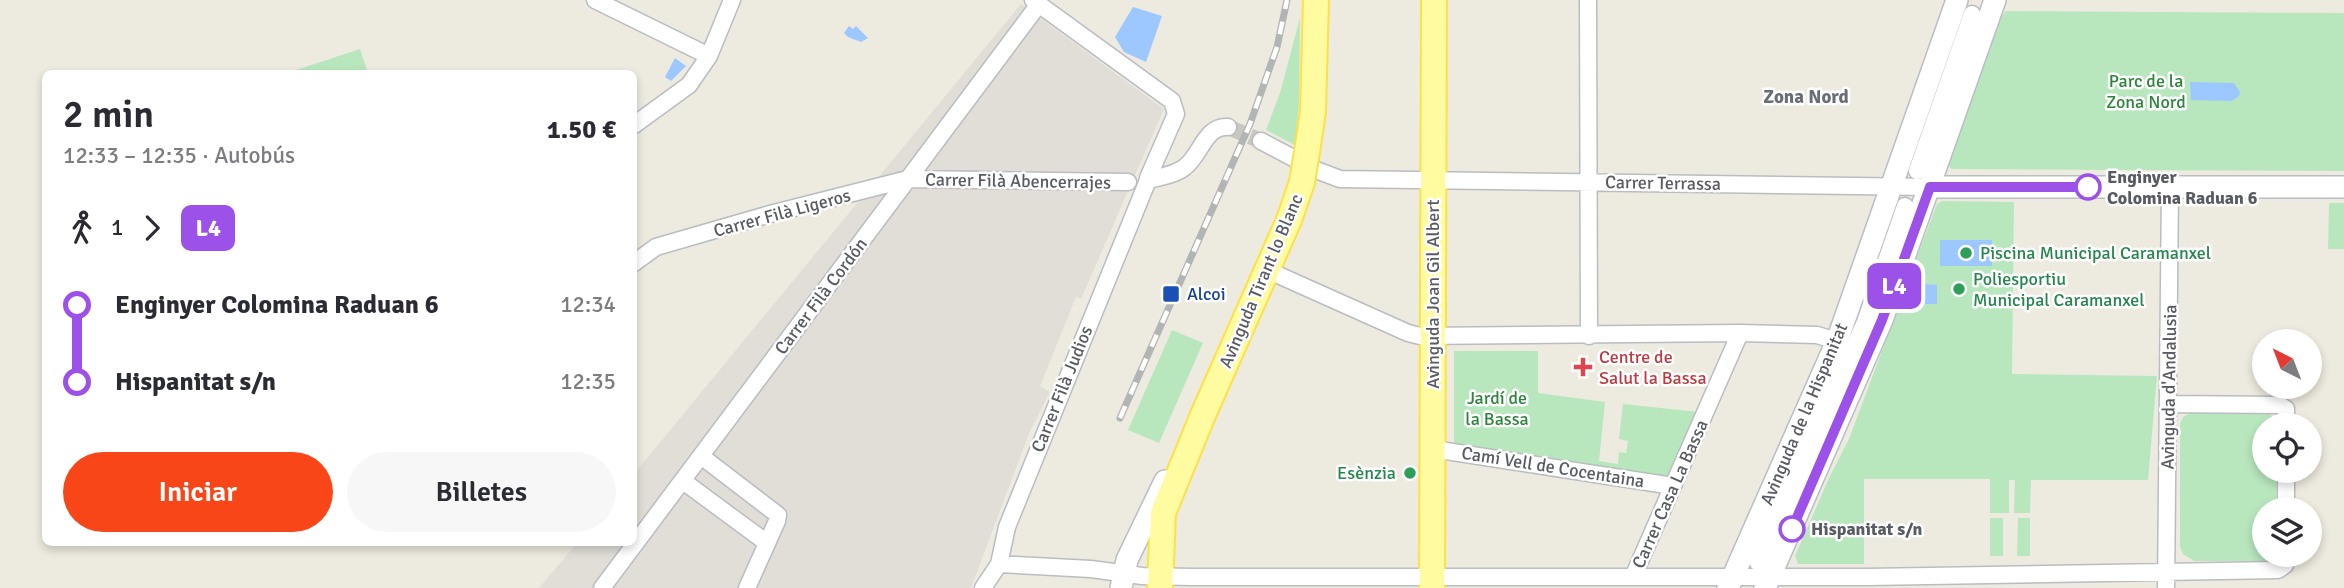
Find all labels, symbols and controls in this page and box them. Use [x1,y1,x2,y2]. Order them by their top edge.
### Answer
park label: Parc de la Zona Nord [2106,70,2186,113]
district label: Zona Nord [1763,85,1849,109]
text: 2 min [63,91,154,138]
text: 1.50 € [547,114,616,146]
text: 12:33 – 12:35 · Autobús [63,141,295,170]
place label: Enginyer Colomina Raduan 6 [2107,166,2258,209]
street label: Carrer Filà Abencerrajes [925,168,1111,194]
street label: Carrer Terrassa [1605,171,1721,195]
marker: Enginyer Colomina Raduan 6 [2075,174,2101,200]
street label: Carrer Filà Ligeros [711,184,853,242]
street label: Avinguda Tirant lo Blanc [1214,191,1308,371]
street label: Avinguda Joan Gil Albert [1422,199,1444,389]
icon: walk [63,209,101,247]
icon: forward [133,209,171,247]
text: 1 [111,213,123,242]
text: L4 [195,213,221,243]
street label: Carrer Filà Cordón [770,233,872,359]
place label: Piscina Municipal Caramanxel [1980,242,2211,264]
marker: Piscina Municipal Caramanxel [1958,245,1974,261]
line badge: L4 [1862,263,1926,309]
place label: Poliesportiu Municipal Caramanxel [1973,268,2145,311]
text: L4 [1881,271,1907,301]
marker: Poliesportiu Municipal Caramanxel [1951,281,1967,297]
place label: Alcoi [1187,283,1226,305]
marker: Alcoi [1161,284,1181,304]
text: Enginyer Colomina Raduan 6 [115,289,439,321]
text: 12:34 [560,290,616,319]
street label: Avinguda d'Andalusia [2157,304,2181,470]
street label: Avinguda de la Hispanitat [1756,320,1852,508]
street label: Carrer Filà Judios [1027,322,1097,455]
north arrow [2252,329,2322,399]
map controls [2252,329,2322,567]
place label: Centre de Salut la Bassa [1599,346,1707,389]
marker: Centre de Salut la Bassa [1573,357,1593,377]
text: Hispanitat s/n [115,366,276,398]
text: 12:35 [560,367,616,396]
park label: Jardí de la Bassa [1465,387,1529,430]
button: locate [2252,413,2322,483]
street label: Carrer Casa La Bassa [1627,416,1713,572]
street label: Camí Vell de Cocentaina [1460,442,1646,492]
button: Iniciar [63,452,333,532]
button: Billetes [347,452,616,532]
place label: Esènzia [1337,462,1396,484]
marker: Esènzia [1402,465,1418,481]
button: layers [2252,497,2322,567]
marker: Hispanitat s/n [1779,516,1805,542]
place label: Hispanitat s/n [1811,518,1923,540]

